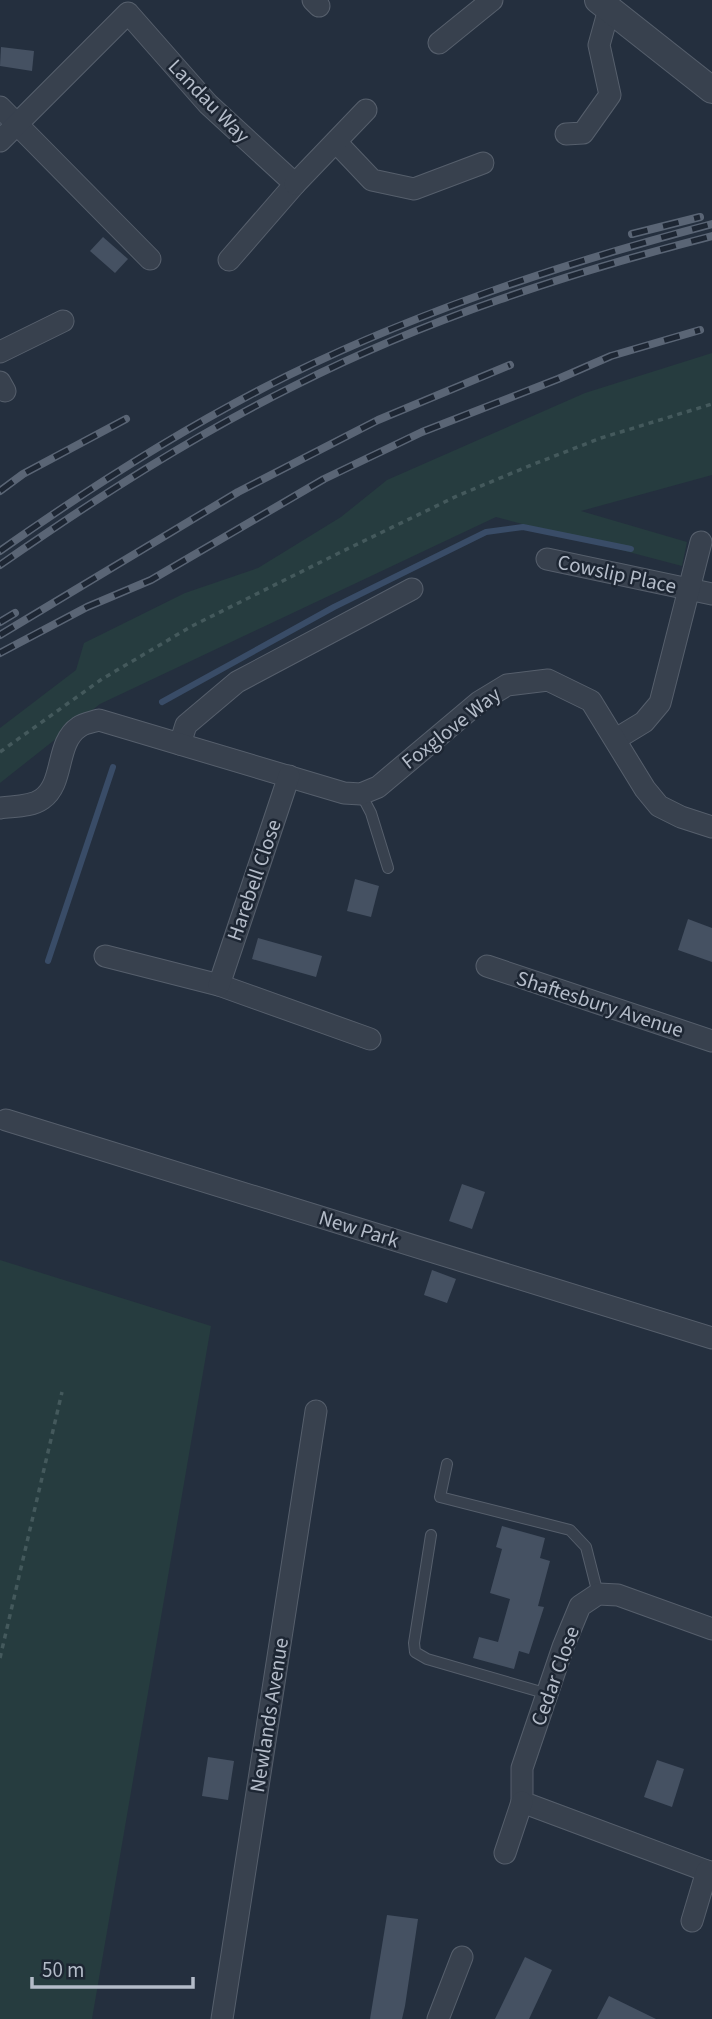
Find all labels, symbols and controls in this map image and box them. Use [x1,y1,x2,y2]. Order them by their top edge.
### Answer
street label: Landau Way [161,52,257,150]
street label: Cowslip Place [555,547,679,601]
street label: Foxglove Way [395,680,507,776]
street label: Harebell Close [219,815,289,945]
street label: Shaftesbury Avenue [513,963,687,1045]
street label: New Park [315,1203,403,1256]
street label: Cedar Close [523,1622,587,1730]
street label: Newlands Avenue [242,1636,296,1794]
scale bar [32,1946,192,1990]
text: 50 m [42,1955,84,1985]

